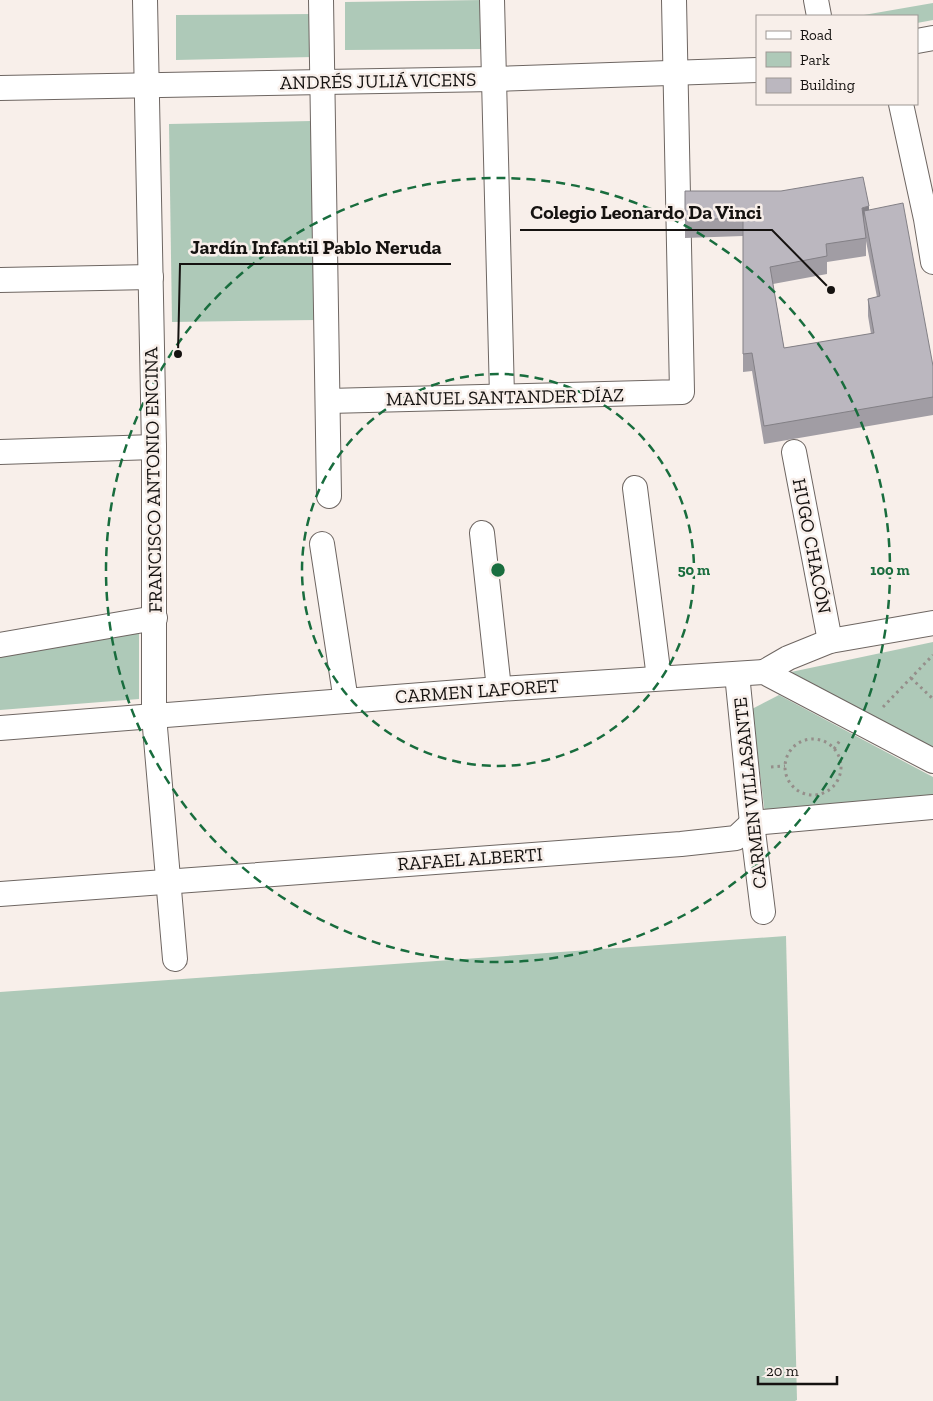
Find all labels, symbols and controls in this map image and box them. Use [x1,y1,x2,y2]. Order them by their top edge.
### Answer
legend [756,15,918,105]
text: Road [800,26,833,44]
text: Park [800,51,830,69]
street label: ANDRÉS JULIÁ VICENS [280,68,476,94]
text: Building [800,76,855,94]
callout: Colegio Leonardo Da Vinci [520,195,772,230]
text: Colegio Leonardo Da Vinci [530,200,762,224]
callout: Jardín Infantil Pablo Neruda [180,229,451,264]
text: Jardín Infantil Pablo Neruda [190,235,442,259]
street label: FRANCISCO ANTONIO ENCINA [139,346,167,613]
street label: MANUEL SANTANDER DÍAZ [386,383,624,411]
street label: HUGO CHACÓN [788,476,836,616]
centre of rings [489,561,507,579]
text: 50 m [678,561,710,579]
text: 100 m [870,561,910,579]
street label: CARMEN LAFORET [394,674,560,708]
street label: CARMEN VILLASANTE [729,696,771,890]
street label: RAFAEL ALBERTI [397,842,543,876]
scale bar [758,1354,837,1386]
text: 20 m [766,1362,799,1380]

